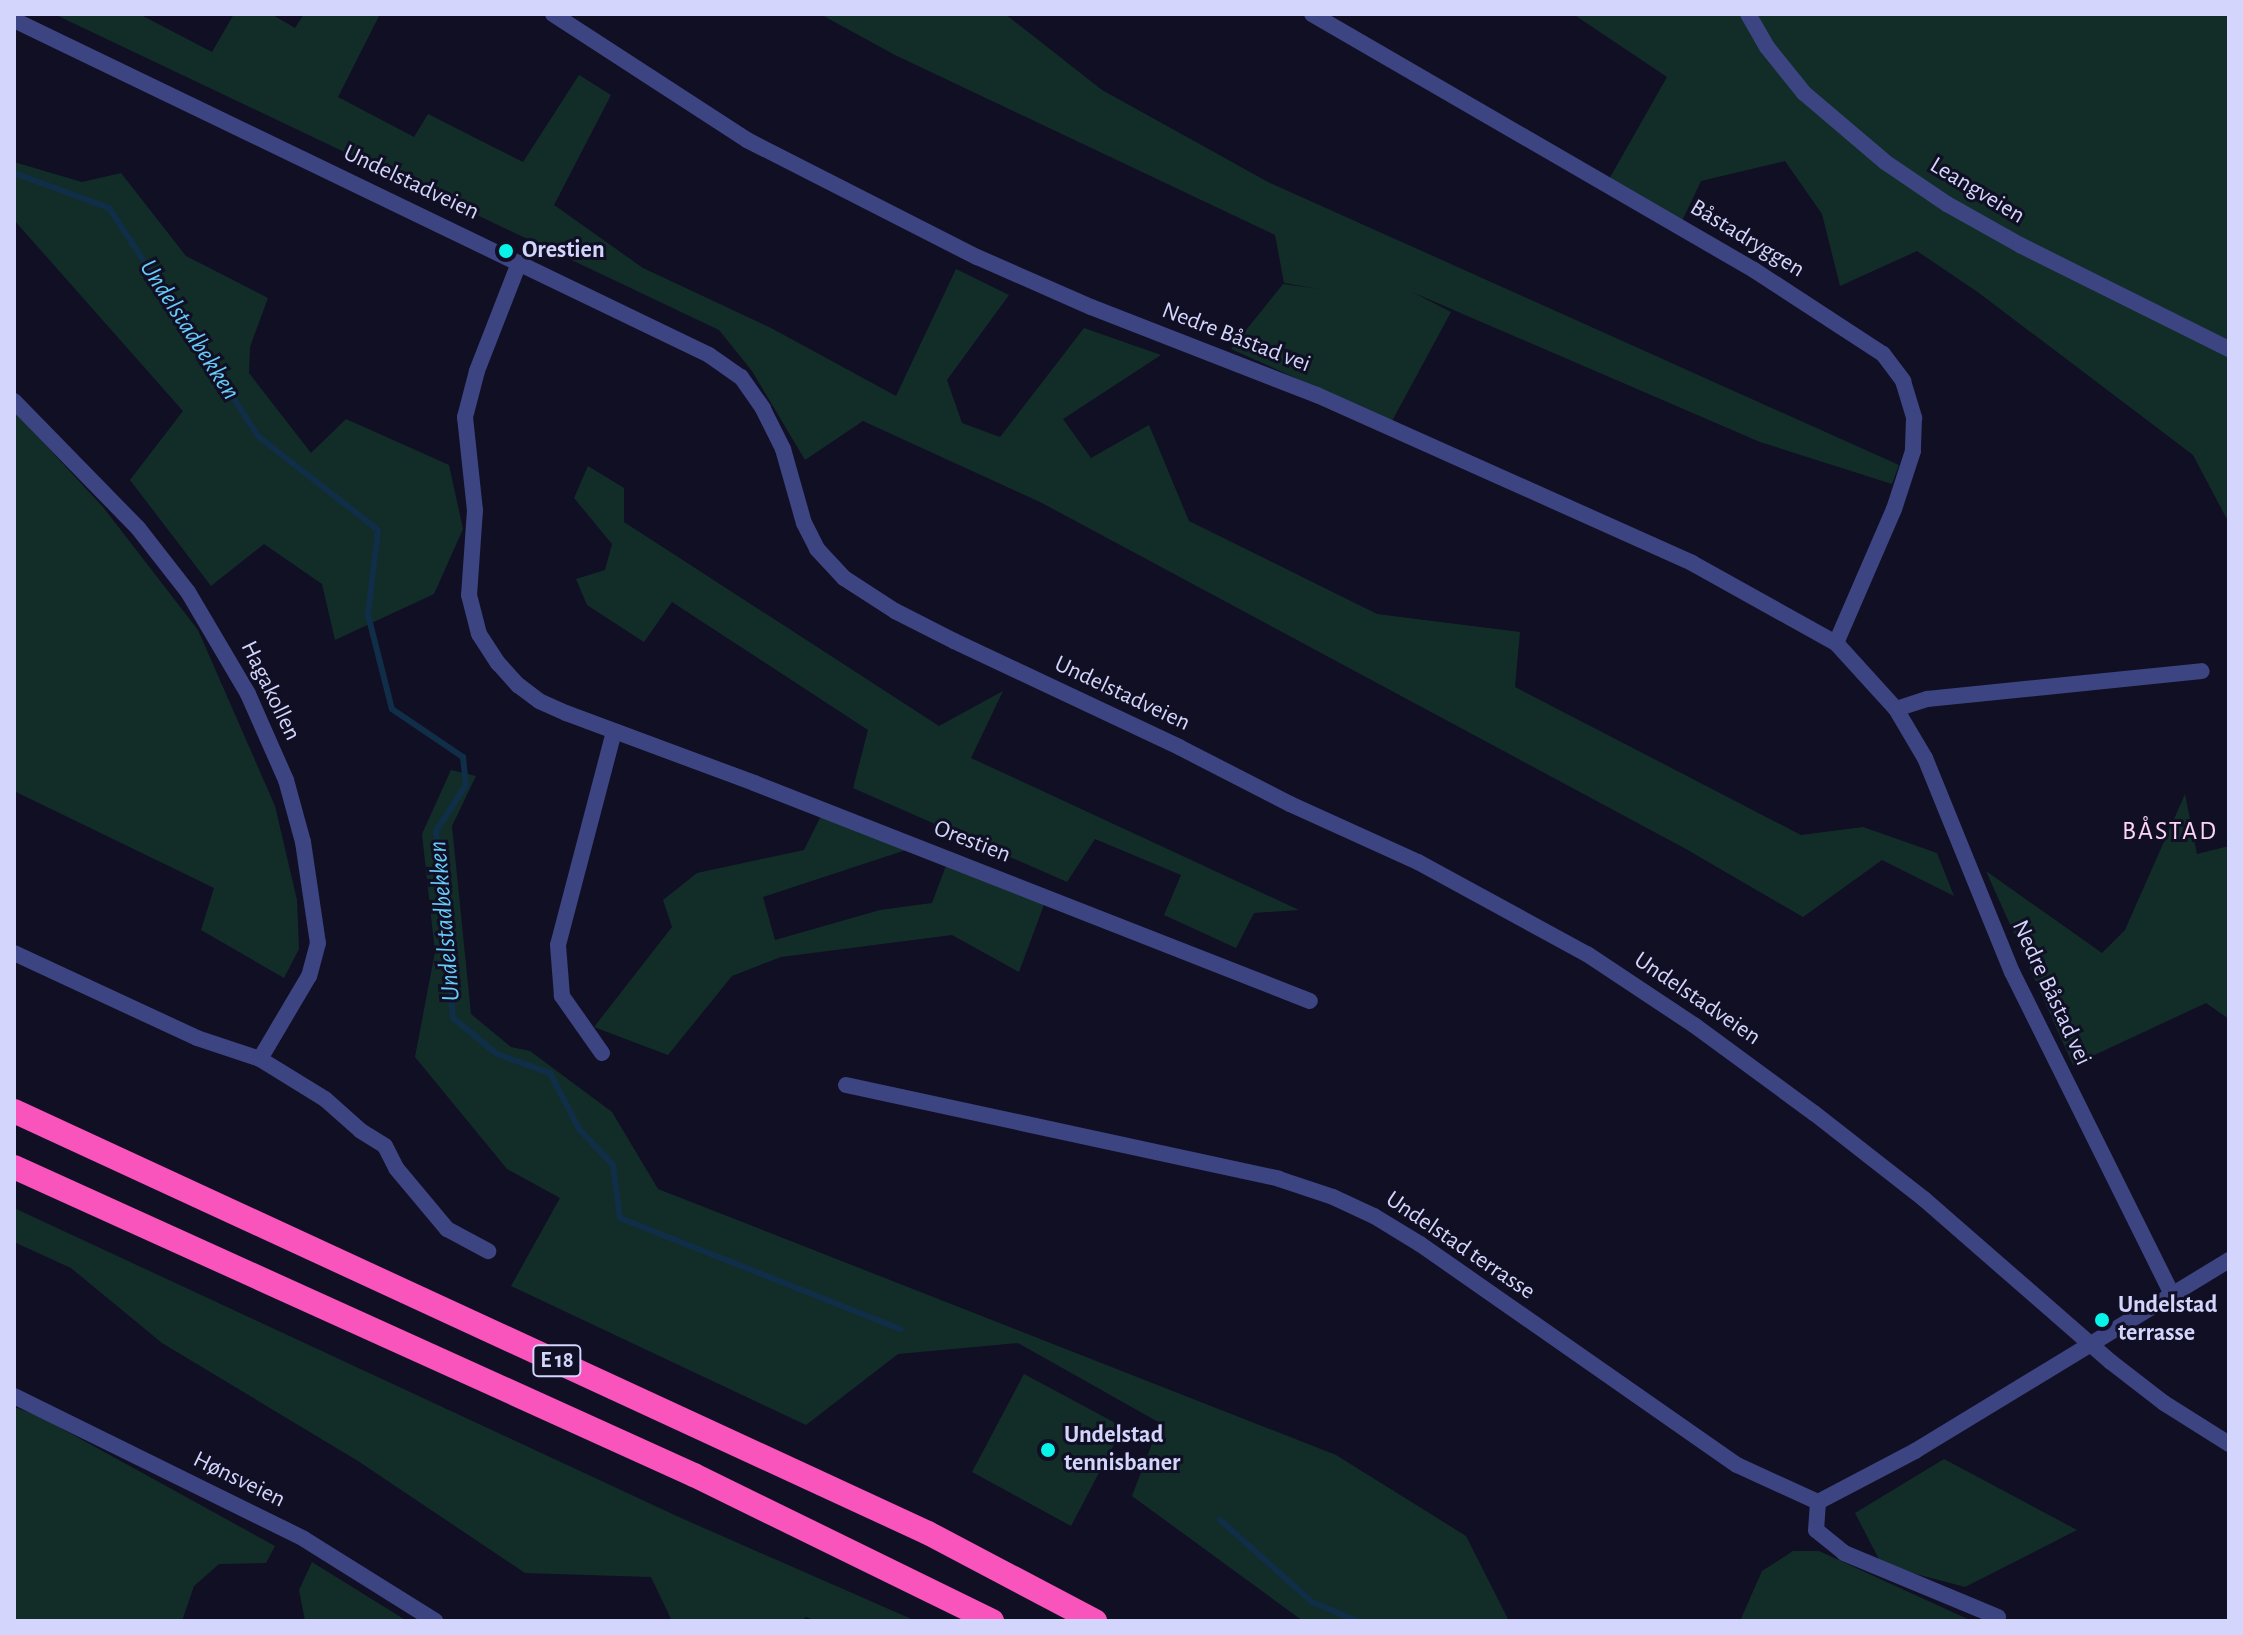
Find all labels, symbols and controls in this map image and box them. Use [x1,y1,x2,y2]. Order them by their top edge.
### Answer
street label: Undelstadveien [339,139,483,227]
street label: Leangveien [1924,151,2030,231]
street label: Båstadryggen [1684,194,1810,284]
place label: Orestien [522,237,605,265]
marker: Orestien [497,242,515,260]
water label: Undelstadbekken [132,254,246,406]
street label: Nedre Båstad vei [1158,296,1314,380]
street label: Hagakollen [234,637,306,745]
street label: Undelstadveien [1050,650,1194,738]
street label: Orestien [930,814,1014,870]
district label: BÅSTAD [2122,816,2218,848]
water label: Undelstadbekken [422,839,468,1003]
street label: Nedre Båstad vei [2005,916,2097,1070]
street label: Undelstadveien [1628,946,1766,1052]
street label: Undelstad terrasse [1380,1185,1540,1307]
place label: Undelstad terrasse [2118,1292,2217,1348]
marker: Undelstad terrasse [2093,1311,2111,1329]
road number: E 18 [531,1343,583,1379]
place label: Undelstad tennisbaner [1064,1422,1180,1478]
marker: Undelstad tennisbaner [1039,1441,1057,1459]
street label: Hønsveien [188,1445,290,1515]

